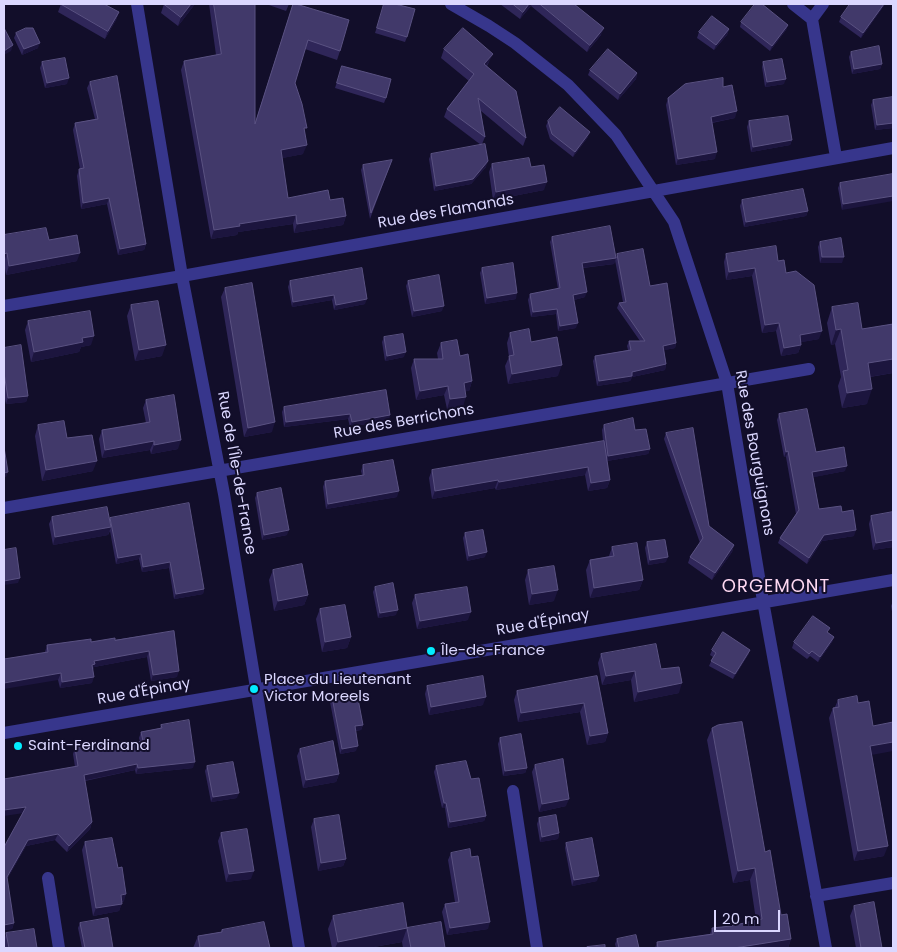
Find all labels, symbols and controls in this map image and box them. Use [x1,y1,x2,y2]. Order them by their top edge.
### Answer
street label: Rue des Flamands [377,191,515,233]
street label: Rue des Bourguignons [731,369,777,537]
street label: Rue de l'Île-de-France [213,390,259,556]
street label: Rue des Berrichons [332,401,476,443]
district label: ORGEMONT [721,576,831,598]
street label: Rue d'Épinay [495,606,591,640]
place label: Île-de-France [441,642,545,660]
marker: Île-de-France [425,645,437,657]
place label: Place du Lieutenant Victor Moreels [264,671,411,706]
street label: Rue d'Épinay [96,675,192,709]
marker: Place du Lieutenant Victor Moreels [248,683,260,695]
place label: Saint-Ferdinand [28,737,150,755]
marker: Saint-Ferdinand [12,740,24,752]
scale bar [717,900,783,932]
text: 20 m [722,908,760,929]

